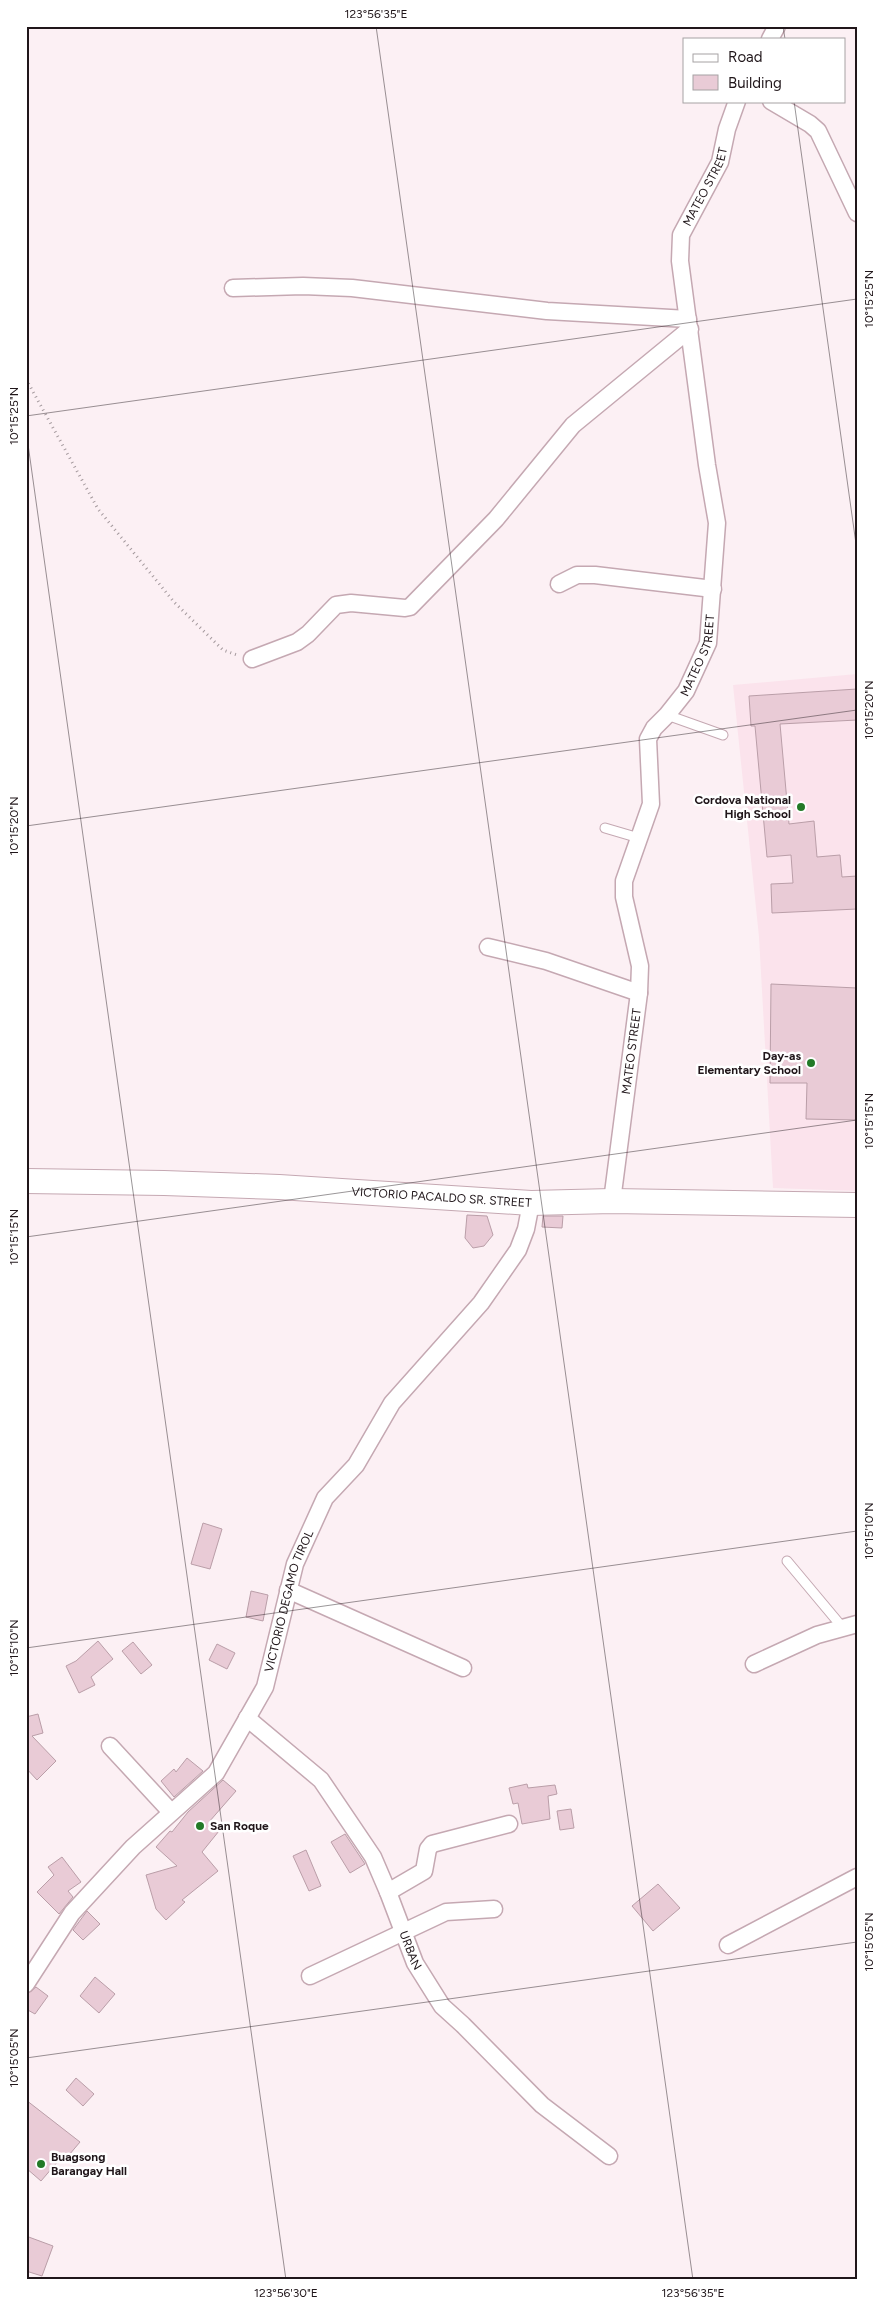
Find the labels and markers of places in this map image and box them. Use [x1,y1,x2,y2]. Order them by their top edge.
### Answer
place label: Cordova National High School [694,793,791,821]
marker: Cordova National High School [795,801,807,813]
place label: Day-as Elementary School [697,1049,801,1077]
marker: Day-as Elementary School [805,1057,817,1069]
place label: San Roque [210,1819,269,1833]
marker: San Roque [194,1820,206,1832]
place label: Buagsong Barangay Hall [51,2150,127,2178]
marker: Buagsong Barangay Hall [35,2158,47,2170]

